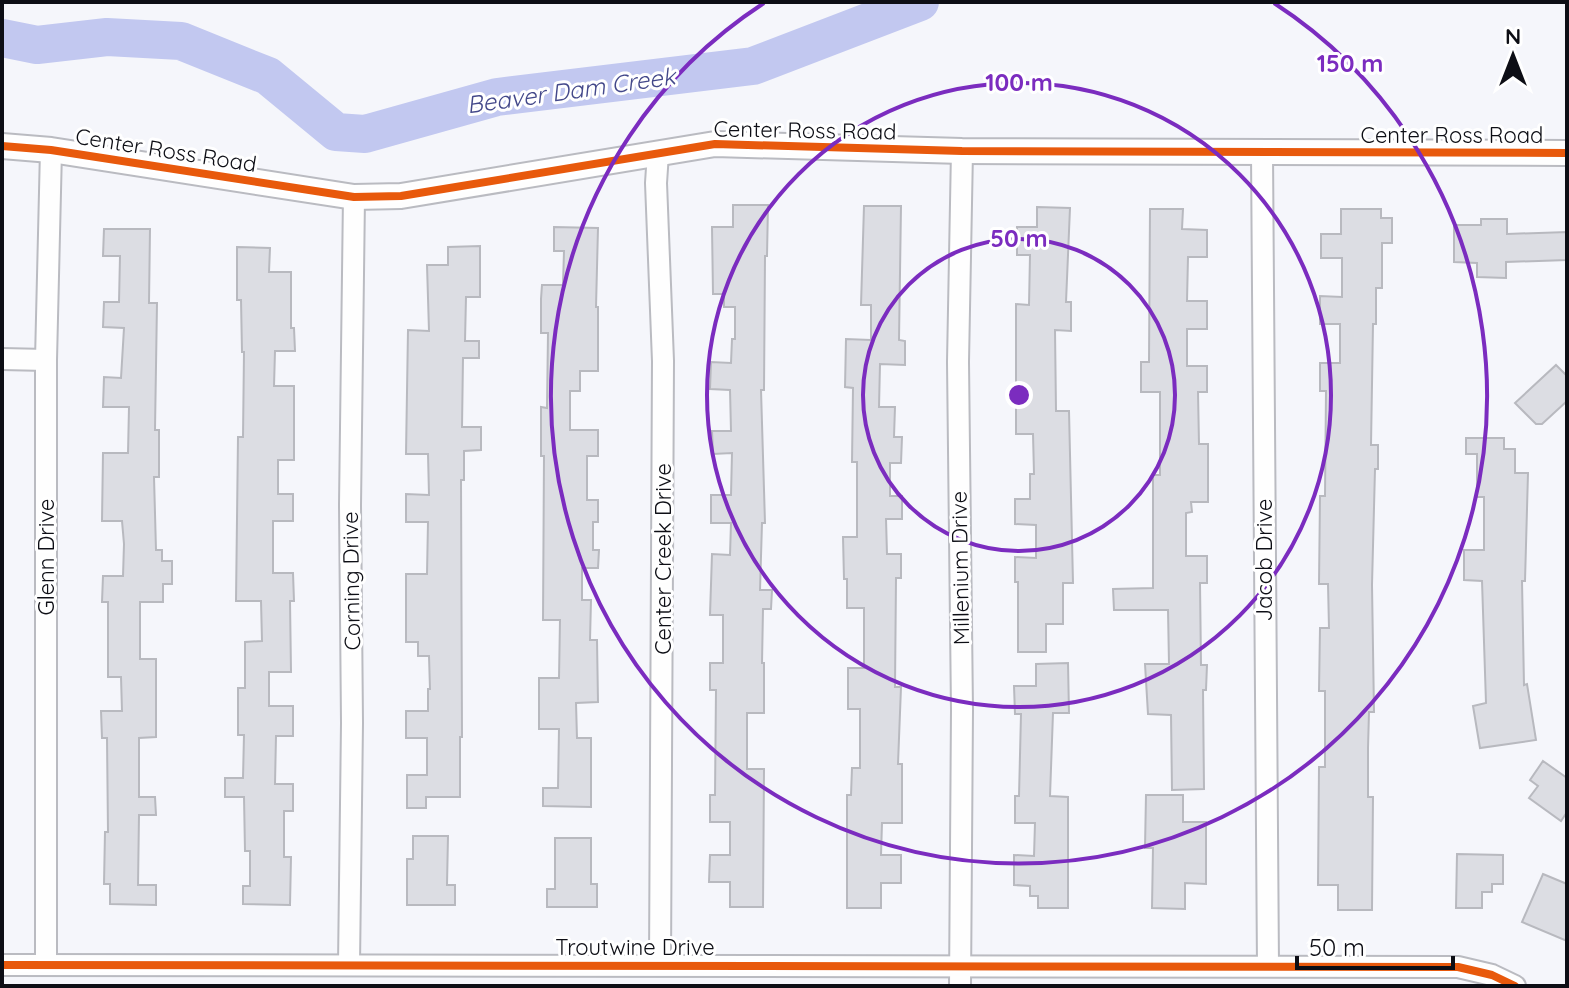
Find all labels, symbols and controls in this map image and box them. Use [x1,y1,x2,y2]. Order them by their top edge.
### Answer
north arrow [1473,16,1553,96]
text: N [1505,22,1521,50]
text: 150 m [1317,48,1383,78]
water label: Beaver Dam Creek [465,60,679,119]
text: 100 m [985,67,1053,97]
street label: Center Ross Road [713,114,897,146]
street label: Center Ross Road [1361,121,1543,149]
street label: Center Ross Road [73,122,259,178]
text: 50 m [990,223,1048,253]
centre of rings [1005,381,1033,409]
street label: Center Creek Drive [649,463,677,655]
street label: Millenium Drive [945,491,975,645]
street label: Glenn Drive [32,499,60,615]
street label: Jacob Drive [1250,499,1278,621]
street label: Corning Drive [336,511,366,651]
scale bar [1297,920,1453,970]
text: 50 m [1309,932,1365,962]
street label: Troutwine Drive [555,933,715,961]

